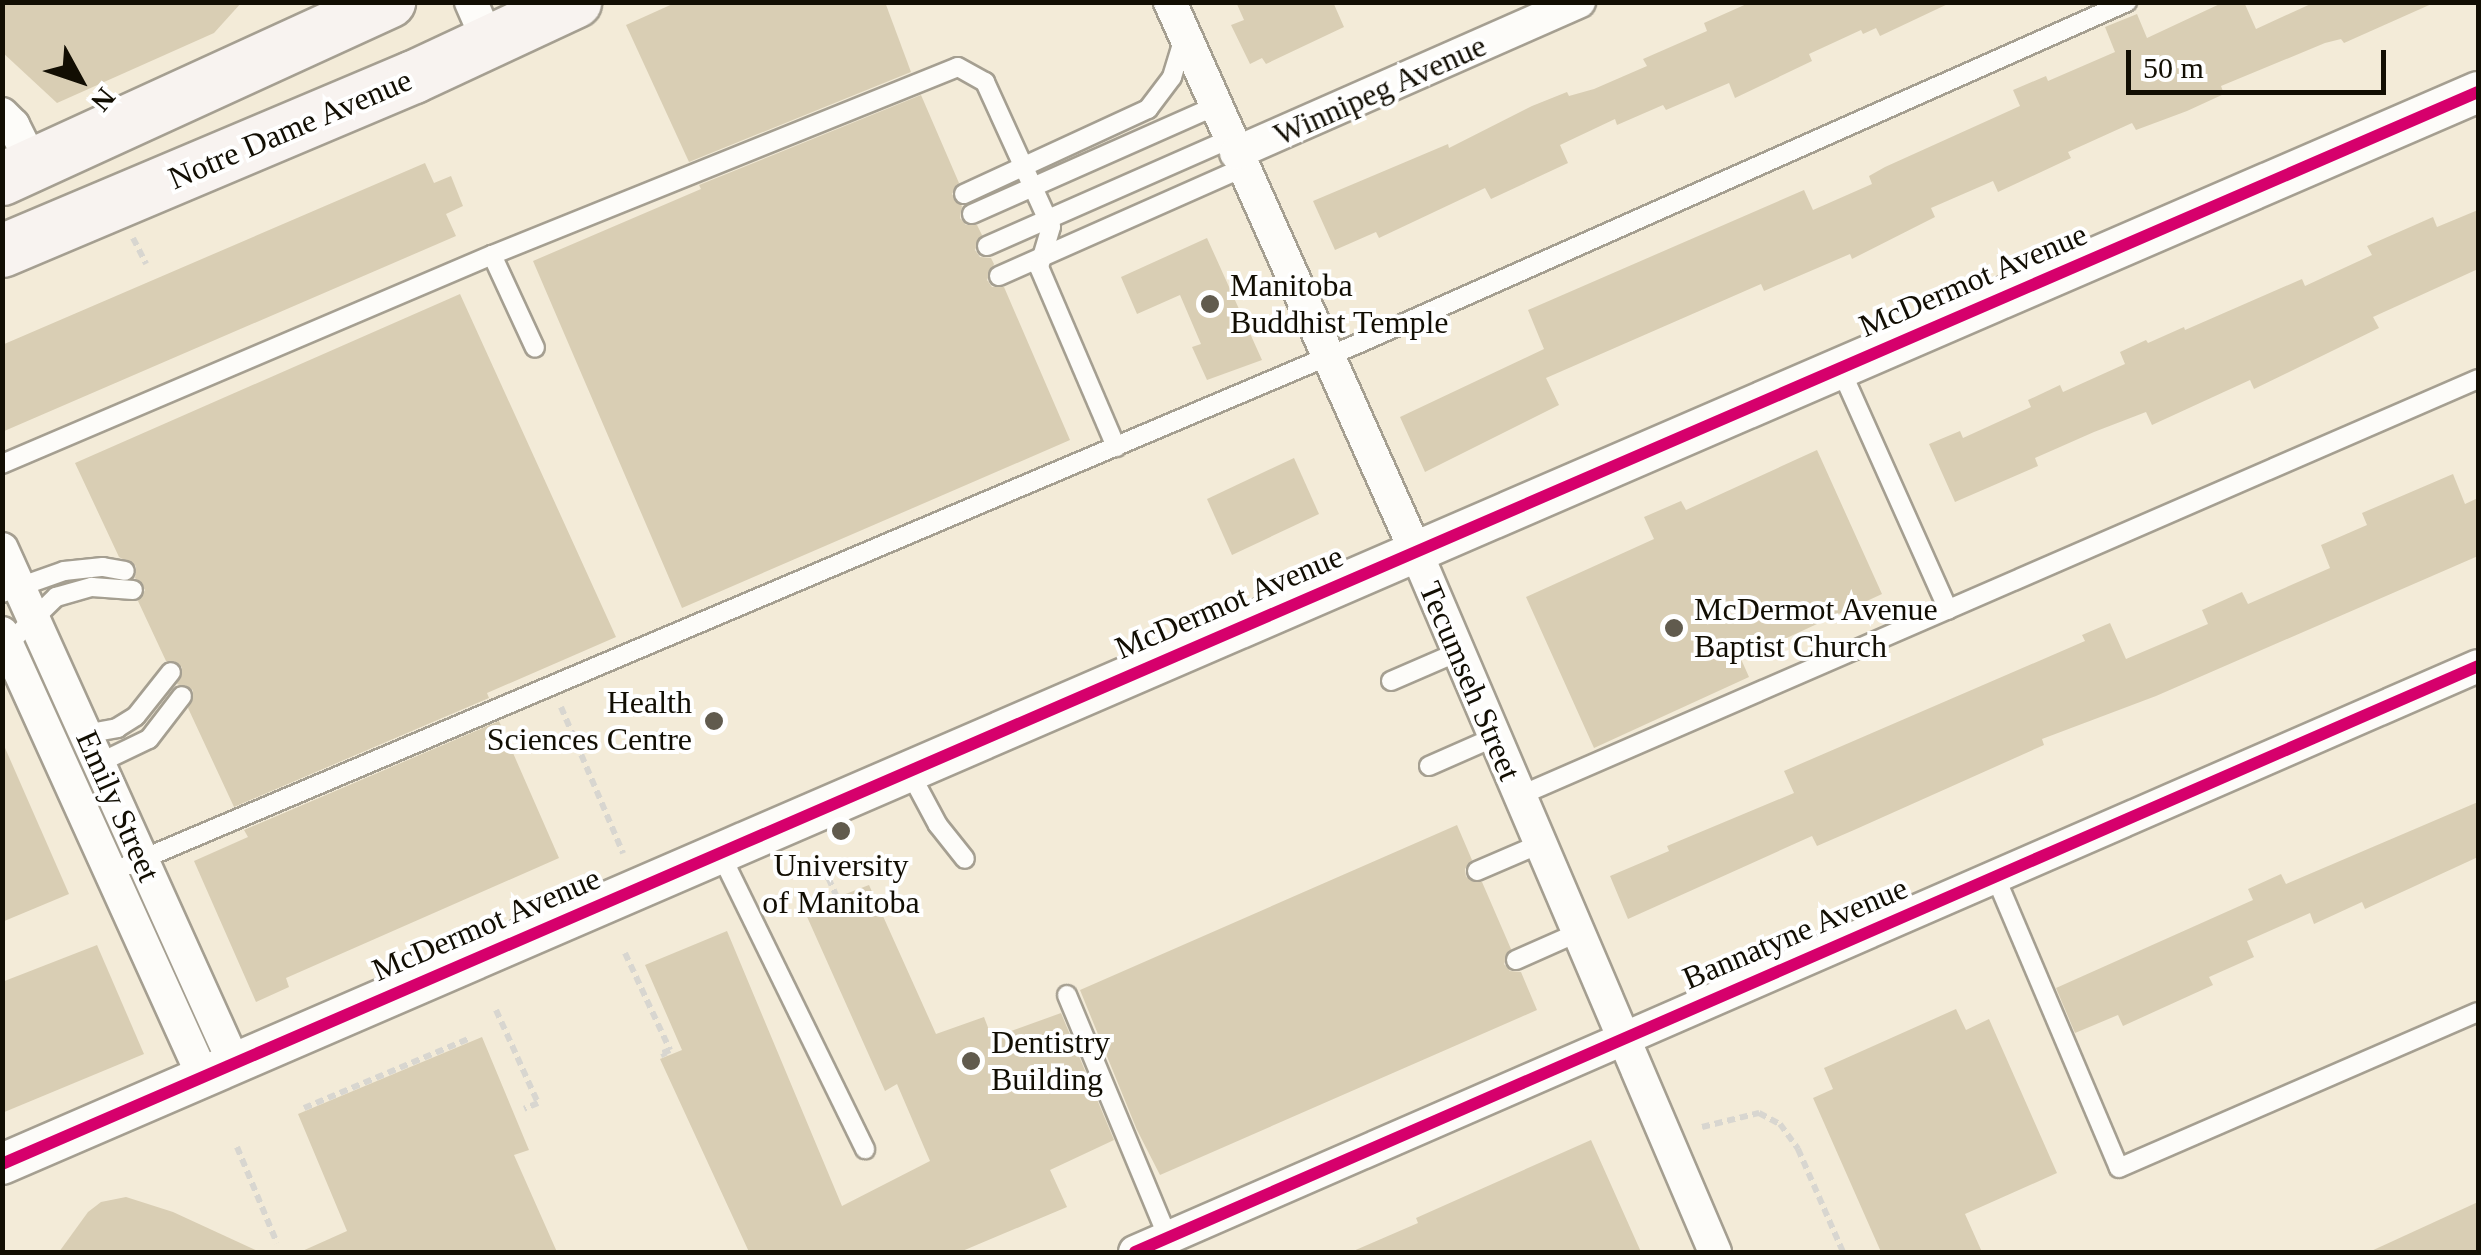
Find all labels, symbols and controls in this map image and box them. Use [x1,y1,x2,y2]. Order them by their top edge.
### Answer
street label: Winnipeg Avenue [1267,26,1493,154]
north arrow [30,30,130,130]
scale bar [2131,30,2391,92]
text: 50 m [2143,51,2204,84]
street label: Notre Dame Avenue [162,60,418,198]
text: N [85,82,122,117]
street label: McDermot Avenue [1852,214,2094,346]
place label: Manitoba Buddhist Temple [1230,267,1449,342]
marker: Manitoba Buddhist Temple [1199,293,1221,315]
street label: McDermot Avenue [1108,536,1350,668]
street label: Tecumseh Street [1411,576,1529,786]
place label: McDermot Avenue Baptist Church [1694,591,1940,666]
marker: McDermot Avenue Baptist Church [1663,617,1685,639]
place label: Health Sciences Centre [487,684,692,759]
marker: Health Sciences Centre [701,708,727,734]
street label: Emily Street [68,725,168,887]
marker: University of Manitoba [830,820,852,842]
place label: University of Manitoba [762,847,920,922]
street label: McDermot Avenue [365,858,607,990]
street label: Bannatyne Avenue [1676,868,1914,998]
place label: Dentistry Building [991,1024,1110,1099]
marker: Dentistry Building [960,1050,982,1072]

